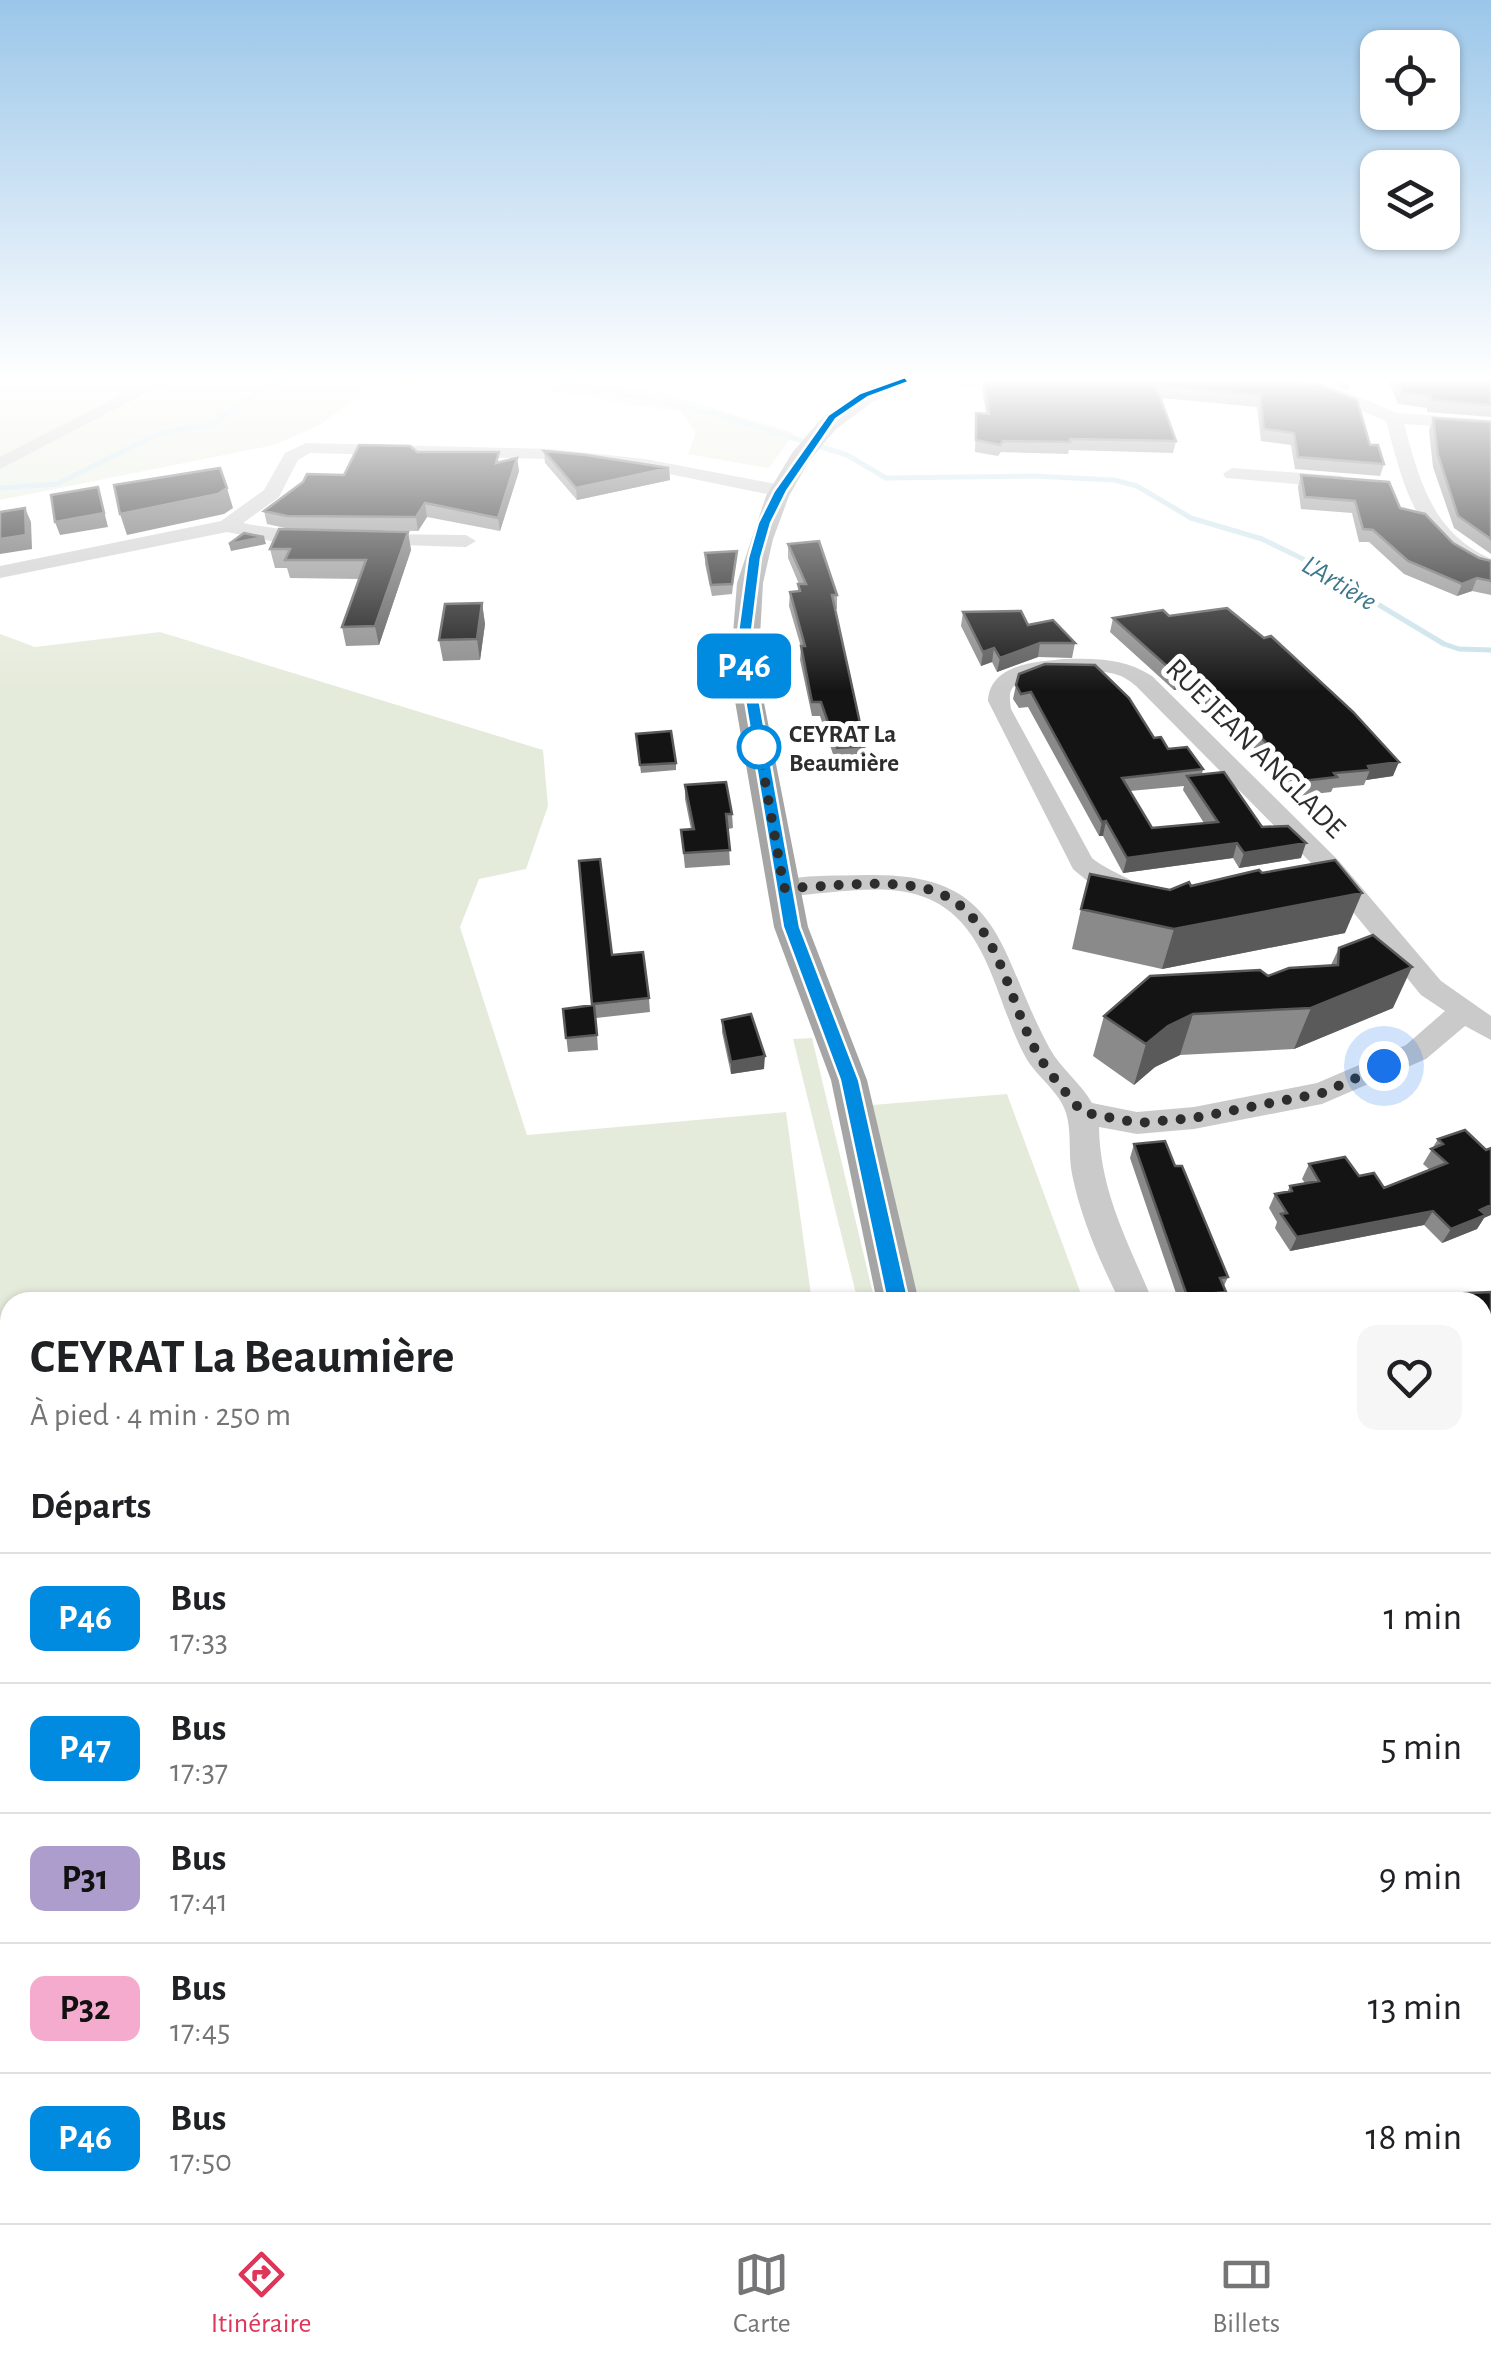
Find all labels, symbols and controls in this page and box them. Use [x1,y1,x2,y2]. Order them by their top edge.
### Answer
map controls [1360,30,1460,250]
button: locate [1360,30,1460,130]
button: layers [1360,150,1460,250]
water label: L'Artière [1297,551,1381,617]
line badge: P46 [686,634,802,698]
text: P46 [717,649,771,684]
street label: RUE JEAN ANGLADE [1160,653,1351,844]
place label: CEYRAT La Beaumière [789,722,899,776]
marker: CEYRAT La Beaumière [738,726,780,768]
your location [1359,1041,1409,1091]
button: heart [1357,1325,1462,1430]
text: CEYRAT La Beaumière [30,1334,455,1382]
text: À pied · 4 min · 250 m [30,1399,291,1431]
text: Départs [30,1488,151,1526]
text: Bus [170,1580,226,1618]
text: 1 min [1383,1599,1462,1637]
text: P46 [58,1601,112,1636]
text: 17:33 [170,1625,228,1657]
text: Bus [170,1710,226,1748]
text: 5 min [1381,1729,1462,1767]
text: P47 [59,1731,111,1766]
text: 17:37 [170,1755,228,1787]
text: Bus [170,1840,226,1878]
text: 9 min [1379,1859,1462,1897]
text: P31 [61,1861,109,1896]
text: 17:41 [170,1885,228,1917]
text: Bus [170,1970,226,2008]
text: 13 min [1368,1989,1462,2027]
text: P32 [60,1991,110,2026]
text: 17:45 [170,2015,230,2047]
text: Bus [170,2100,226,2138]
text: 18 min [1365,2119,1462,2157]
text: P46 [58,2121,112,2156]
text: 17:50 [170,2145,232,2177]
tab: Itinéraire [211,2247,311,2341]
tab: Carte [733,2247,791,2341]
tab: Billets [1212,2247,1280,2341]

